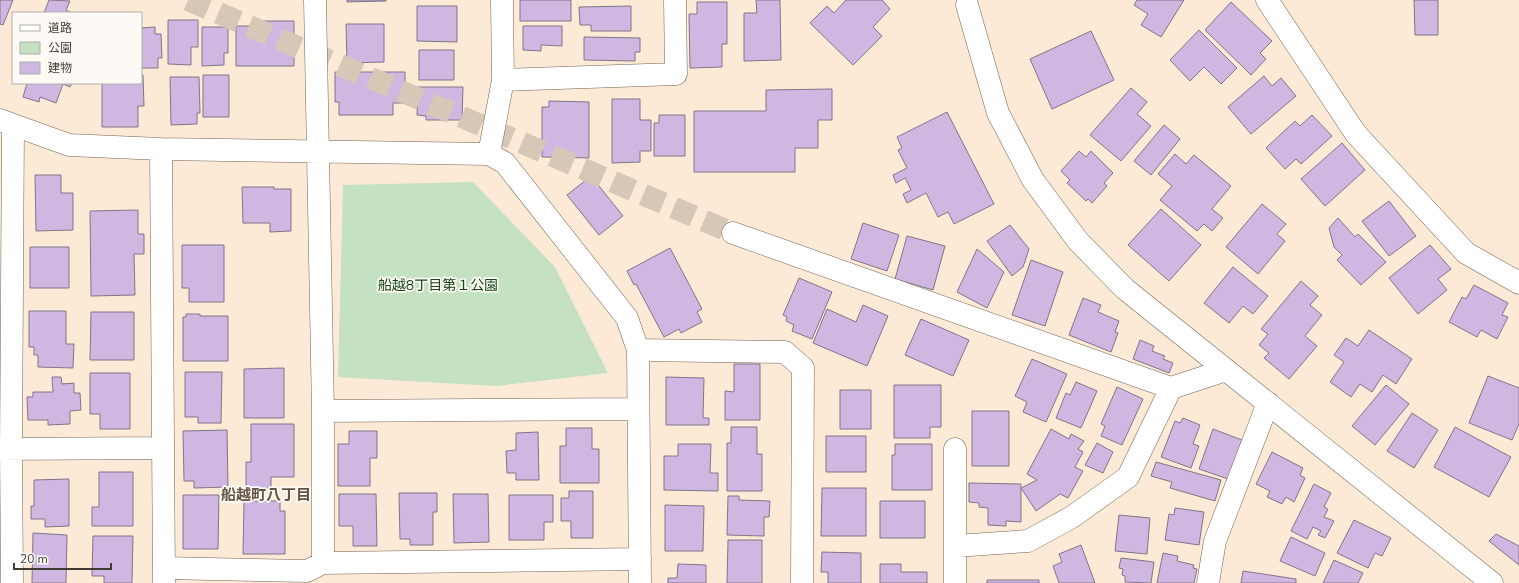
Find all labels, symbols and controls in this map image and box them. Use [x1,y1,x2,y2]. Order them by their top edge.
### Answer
legend [12,12,142,84]
text: 道路 [48,20,72,36]
text: 公園 [48,40,72,56]
text: 建物 [48,60,72,76]
park label: 船越8丁目第１公園 [378,276,498,295]
district label: 船越町八丁目 [221,485,311,505]
scale bar [14,545,111,571]
text: 20 m [20,551,48,567]

